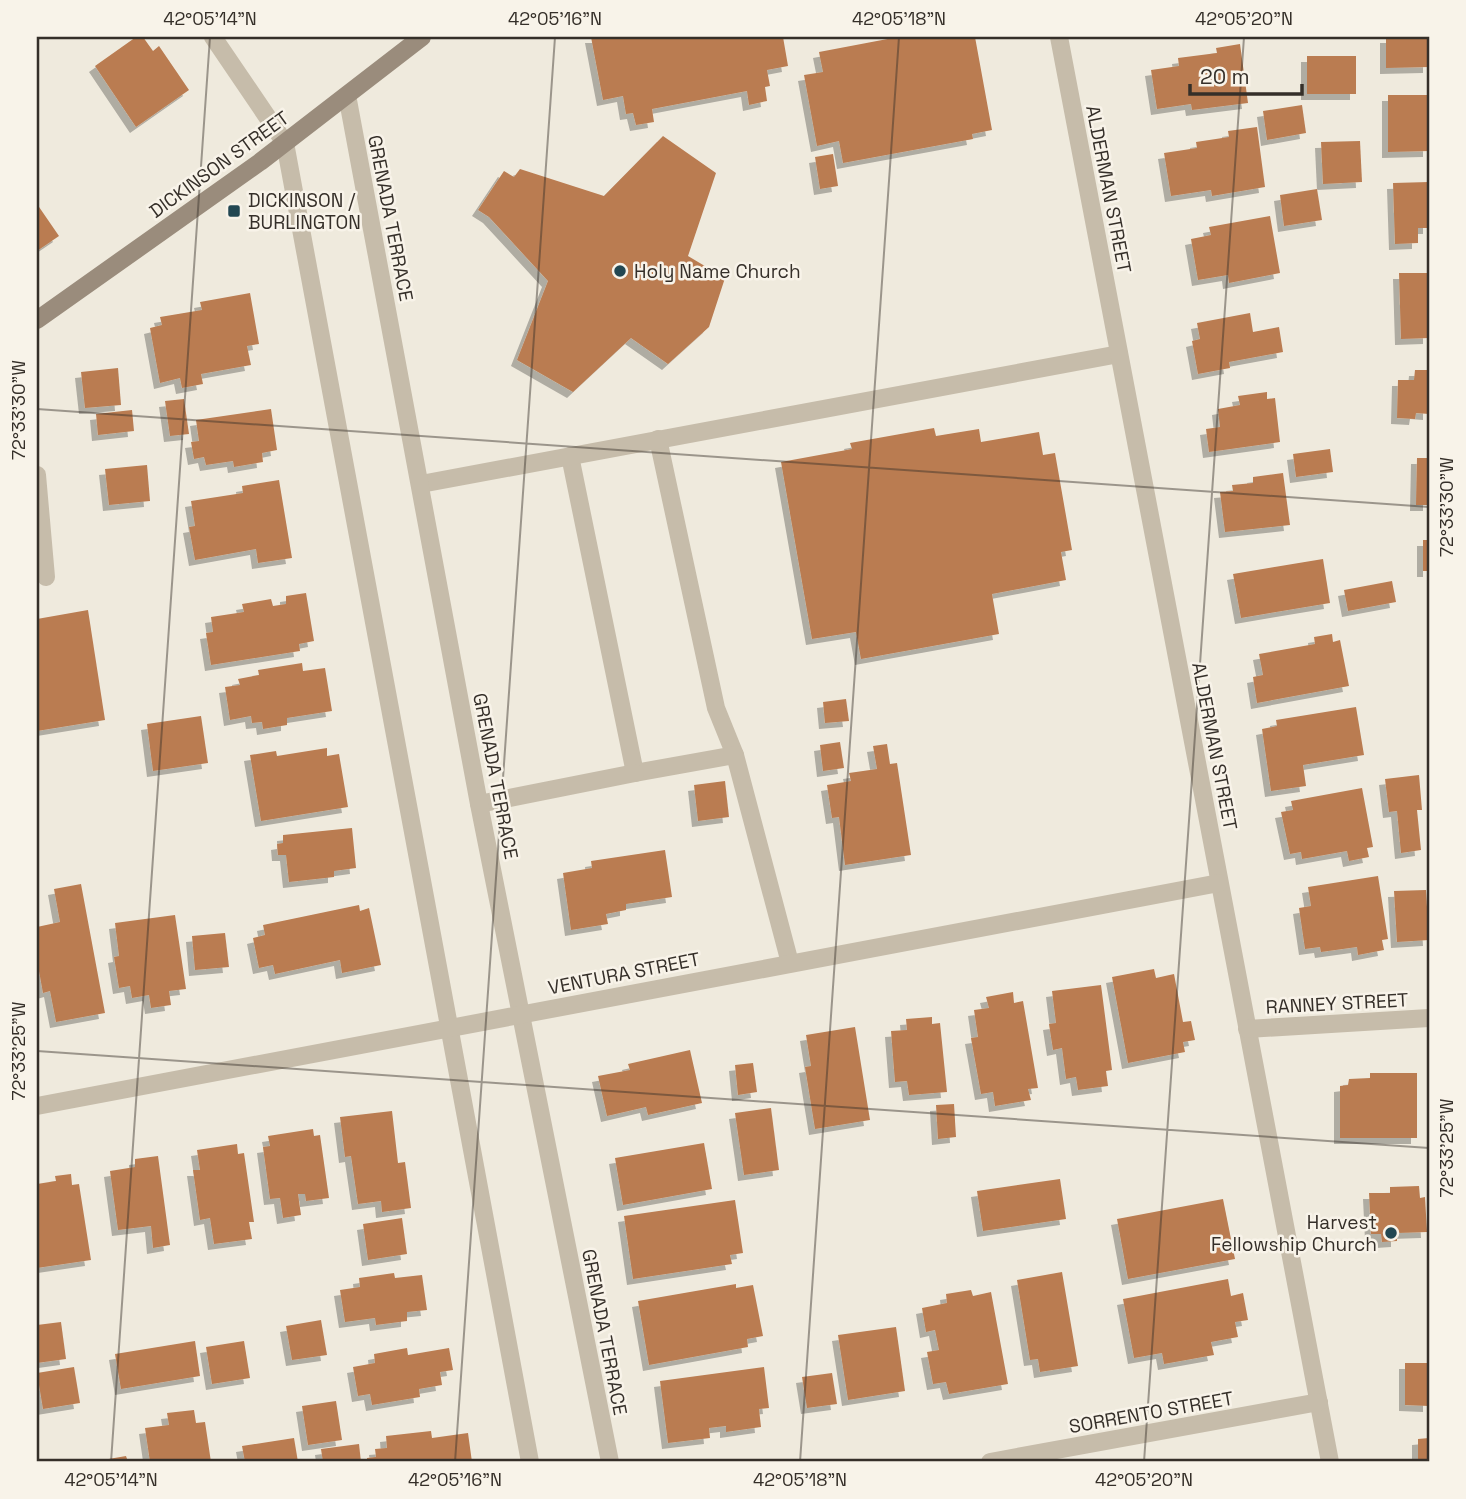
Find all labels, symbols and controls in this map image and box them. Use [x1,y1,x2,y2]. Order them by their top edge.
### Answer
text: 42°05'14"N [163,7,257,30]
text: 42°05'16"N [508,7,602,30]
text: 42°05'18"N [852,7,946,30]
text: 42°05'20"N [1195,7,1293,30]
scale bar [1190,52,1302,96]
text: 20 m [1200,63,1250,90]
street label: ALDERMAN STREET [1080,103,1137,275]
street label: DICKINSON STREET [144,105,294,224]
street label: GRENADA TERRACE [362,133,419,303]
place label: DICKINSON / BURLINGTON [248,188,361,235]
marker: DICKINSON / BURLINGTON [226,203,242,219]
place label: Holy Name Church [634,259,801,284]
marker: Holy Name Church [612,263,628,279]
text: 72°33'30"W [7,360,30,460]
text: 72°33'30"W [1435,457,1458,557]
street label: ALDERMAN STREET [1186,660,1243,832]
street label: GRENADA TERRACE [467,691,524,861]
street label: VENTURA STREET [546,946,702,1000]
street label: RANNEY STREET [1265,987,1409,1020]
text: 72°33'25"W [7,1001,30,1101]
text: 72°33'25"W [1435,1098,1458,1198]
place label: Harvest Fellowship Church [1211,1210,1377,1257]
marker: Harvest Fellowship Church [1383,1225,1399,1241]
street label: GRENADA TERRACE [576,1247,633,1417]
street label: SORRENTO STREET [1067,1386,1235,1439]
text: 42°05'14"N [64,1468,158,1491]
text: 42°05'16"N [408,1468,502,1491]
text: 42°05'18"N [753,1468,847,1491]
text: 42°05'20"N [1095,1468,1193,1491]

